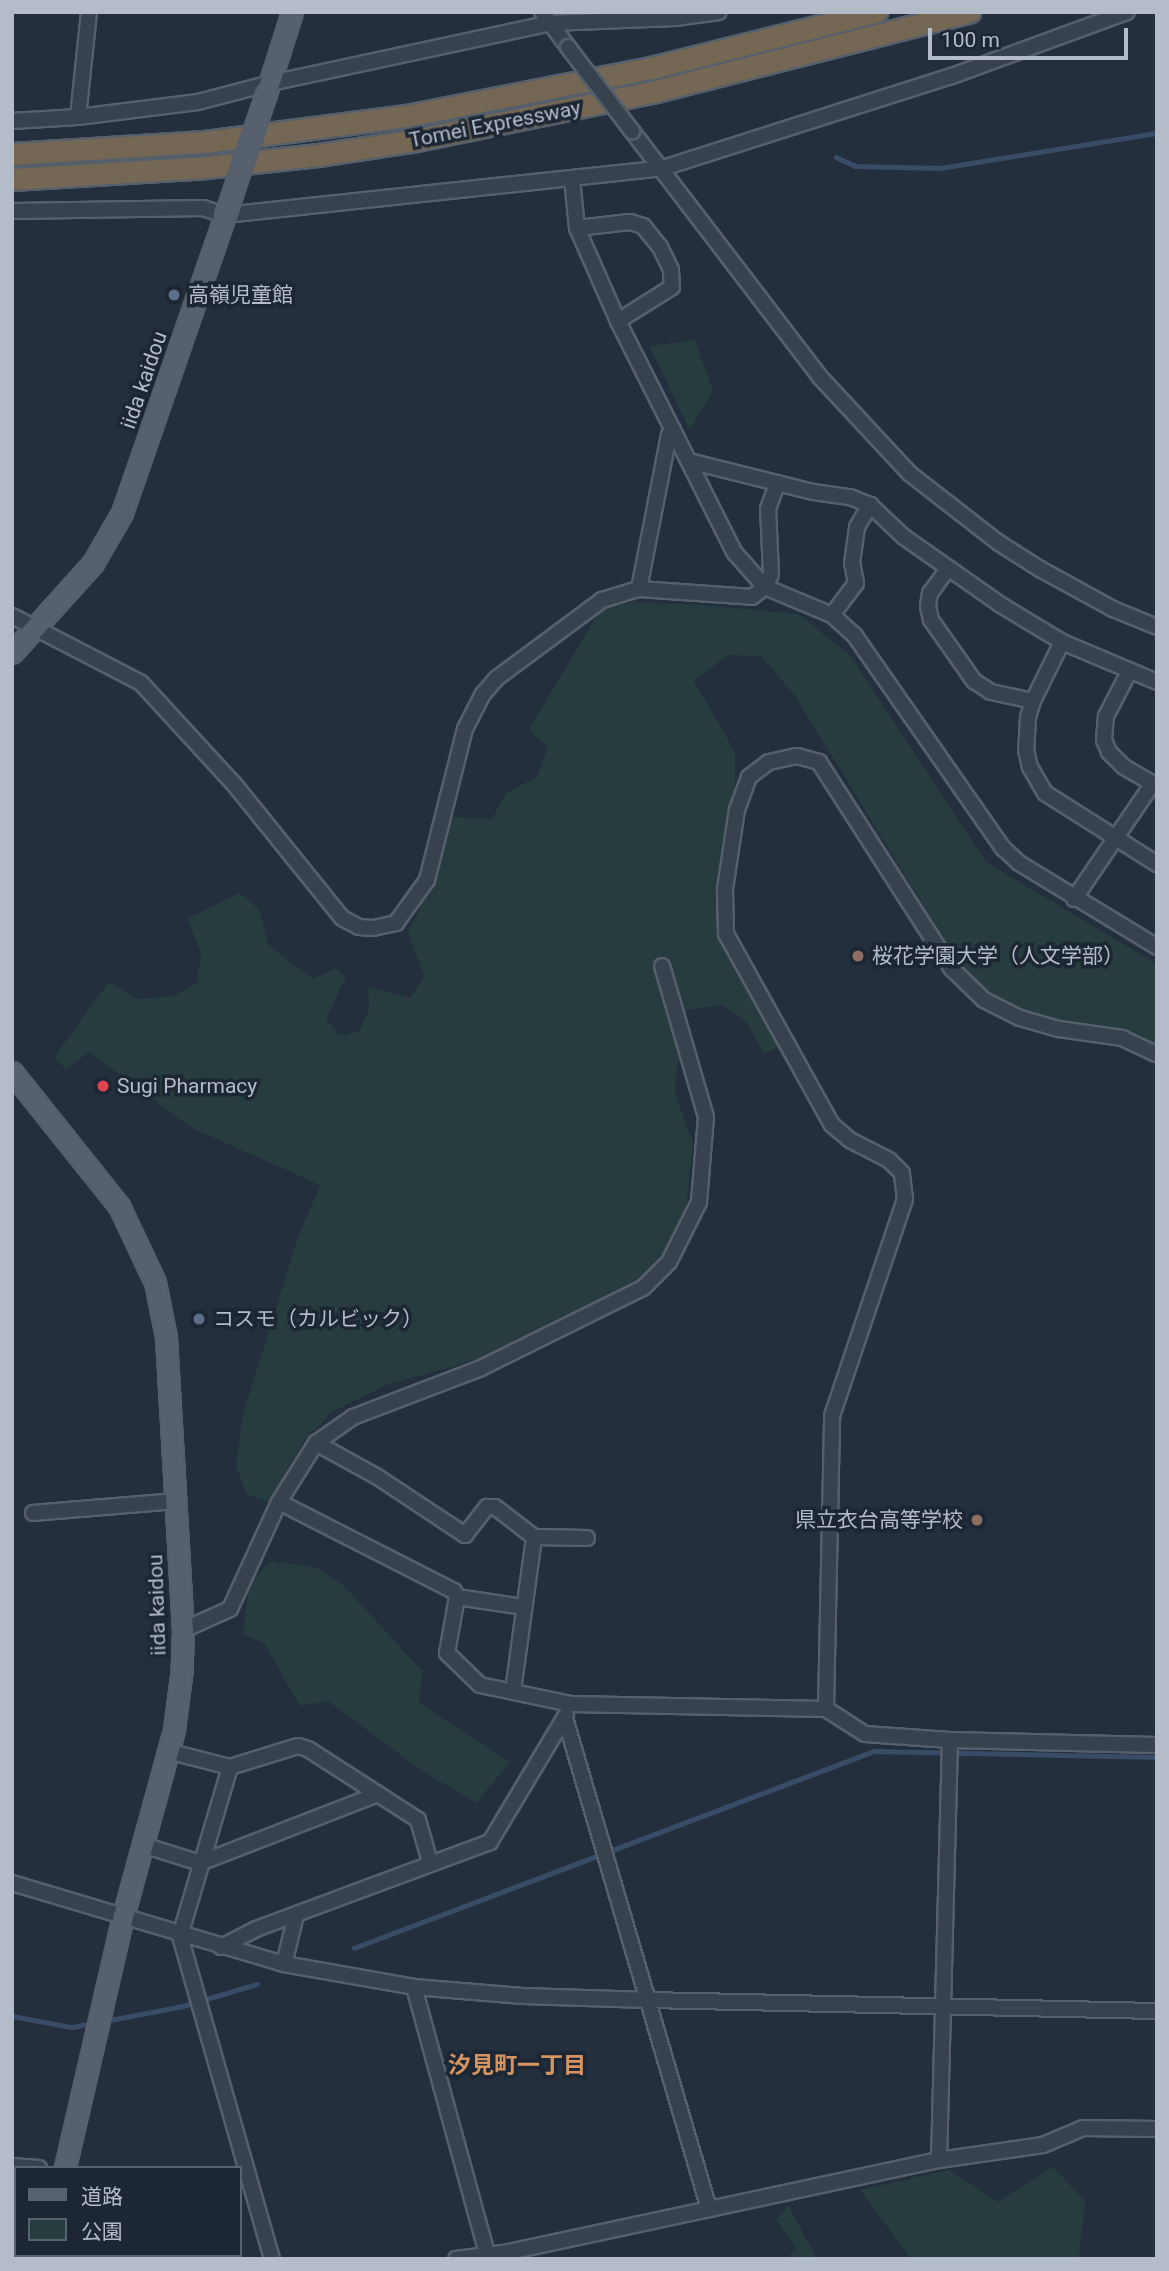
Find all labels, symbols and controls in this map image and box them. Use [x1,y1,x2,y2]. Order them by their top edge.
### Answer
scale bar [931,14,1130,58]
text: 100 m [941,28,1000,52]
street label: Tomei Expressway [407,95,583,153]
place label: 高嶺児童館 [188,282,293,308]
marker: 高嶺児童館 [166,287,182,303]
street label: iida kaidou [116,328,172,432]
place label: 桜花学園大学（人文学部） [872,943,1124,969]
marker: 桜花学園大学（人文学部） [850,948,866,964]
place label: Sugi Pharmacy [117,1073,257,1099]
marker: Sugi Pharmacy [95,1078,111,1094]
place label: コスモ（カルビック） [213,1306,423,1332]
marker: コスモ（カルビック） [191,1311,207,1327]
place label: 県立衣台高等学校 [795,1507,963,1533]
marker: 県立衣台高等学校 [969,1512,985,1528]
street label: iida kaidou [143,1554,171,1656]
district label: 汐見町一丁目 [448,2052,586,2080]
legend [14,2166,242,2257]
text: 道路 [81,2185,123,2209]
text: 公園 [81,2220,123,2244]

